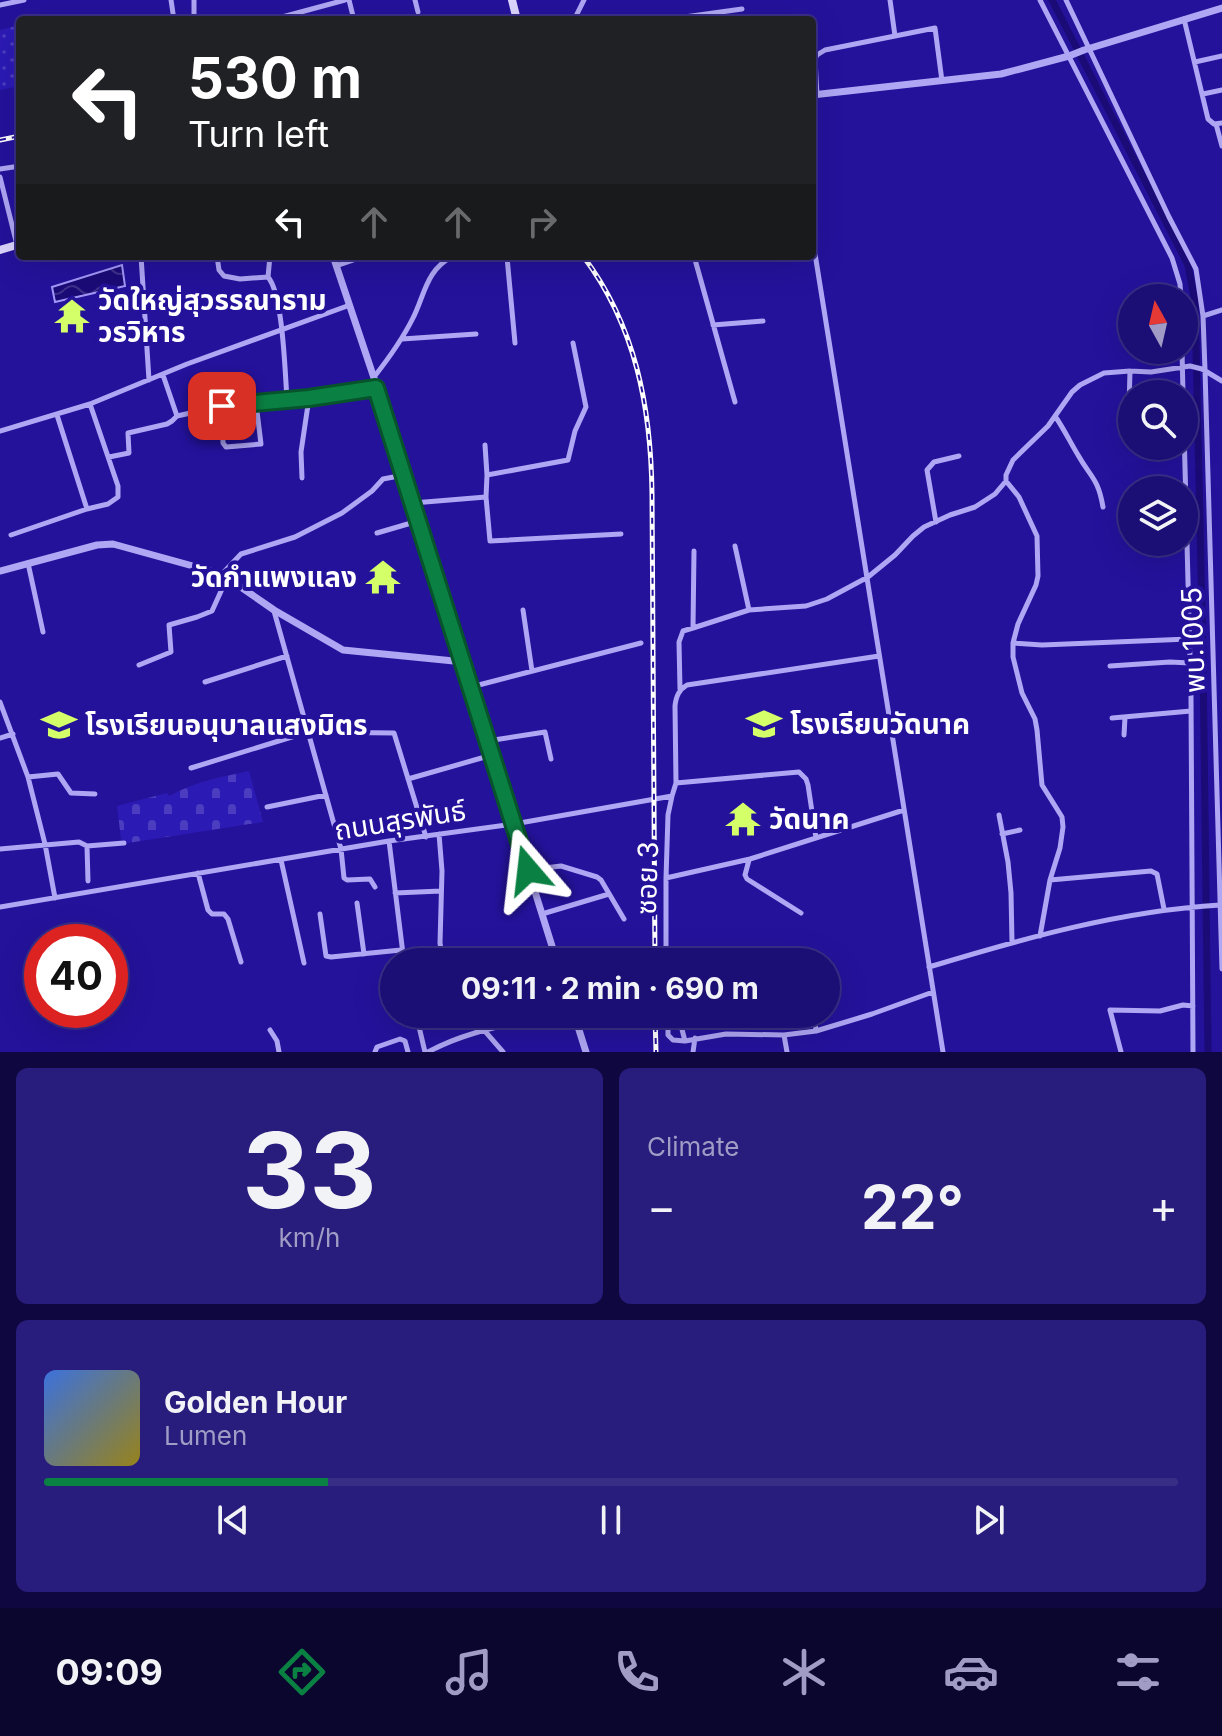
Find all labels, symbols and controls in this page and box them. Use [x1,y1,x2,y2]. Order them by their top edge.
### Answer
text: 530 m [188,44,362,112]
icon: left [56,48,160,152]
text: Turn left [188,112,329,156]
icon: left [268,200,312,244]
icon: ahead [352,200,396,244]
icon: ahead [436,200,480,244]
icon: right [520,200,564,244]
place label: วัดใหญ่สุวรรณาราม วรวิหาร [98,283,327,349]
north arrow [1118,284,1198,364]
map controls [1118,284,1198,556]
temple icon: วัดใหญ่สุวรรณาราม วรวิหาร [53,297,91,335]
pin [188,372,256,440]
button: search [1118,380,1198,460]
icon: arrive [200,384,244,428]
button: layers [1118,476,1198,556]
temple icon: วัดกำแพงแลง [364,558,402,596]
place label: วัดกำแพงแลง [191,560,357,594]
street label: พบ.1005 [1174,587,1212,693]
school or university icon: โรงเรียนวัดนาค [745,705,783,743]
school or university icon: โรงเรียนอนุบาลแสงมิตร [40,706,78,744]
place label: โรงเรียนวัดนาค [790,707,970,741]
place label: โรงเรียนอนุบาลแสงมิตร [85,708,368,742]
street label: ถนนสุรพันธ์ [332,793,469,847]
temple icon: วัดนาค [724,800,762,838]
place label: วัดนาค [769,802,850,836]
position arrow [486,828,570,912]
street label: ซอย 3 [629,841,665,915]
speed limit sign: 40 [24,924,128,1028]
text: 09:11 · 2 min · 690 m [461,970,759,1006]
text: 33 [242,1107,377,1233]
text: Climate [647,1131,739,1162]
text: 22° [861,1171,964,1243]
text: − [647,1180,676,1234]
text: + [1149,1180,1178,1234]
text: km/h [279,1222,340,1253]
text: Golden Hour [164,1384,347,1420]
text: Lumen [164,1420,247,1451]
icon: previous [211,1498,255,1542]
icon: pause [589,1498,633,1542]
icon: next [967,1498,1011,1542]
icon: directions [274,1644,330,1700]
icon: music [441,1644,497,1700]
icon: phone [609,1644,665,1700]
icon: climate [776,1644,832,1700]
icon: car [943,1644,999,1700]
icon: filters [1110,1644,1166,1700]
text: 09:09 [56,1650,163,1694]

